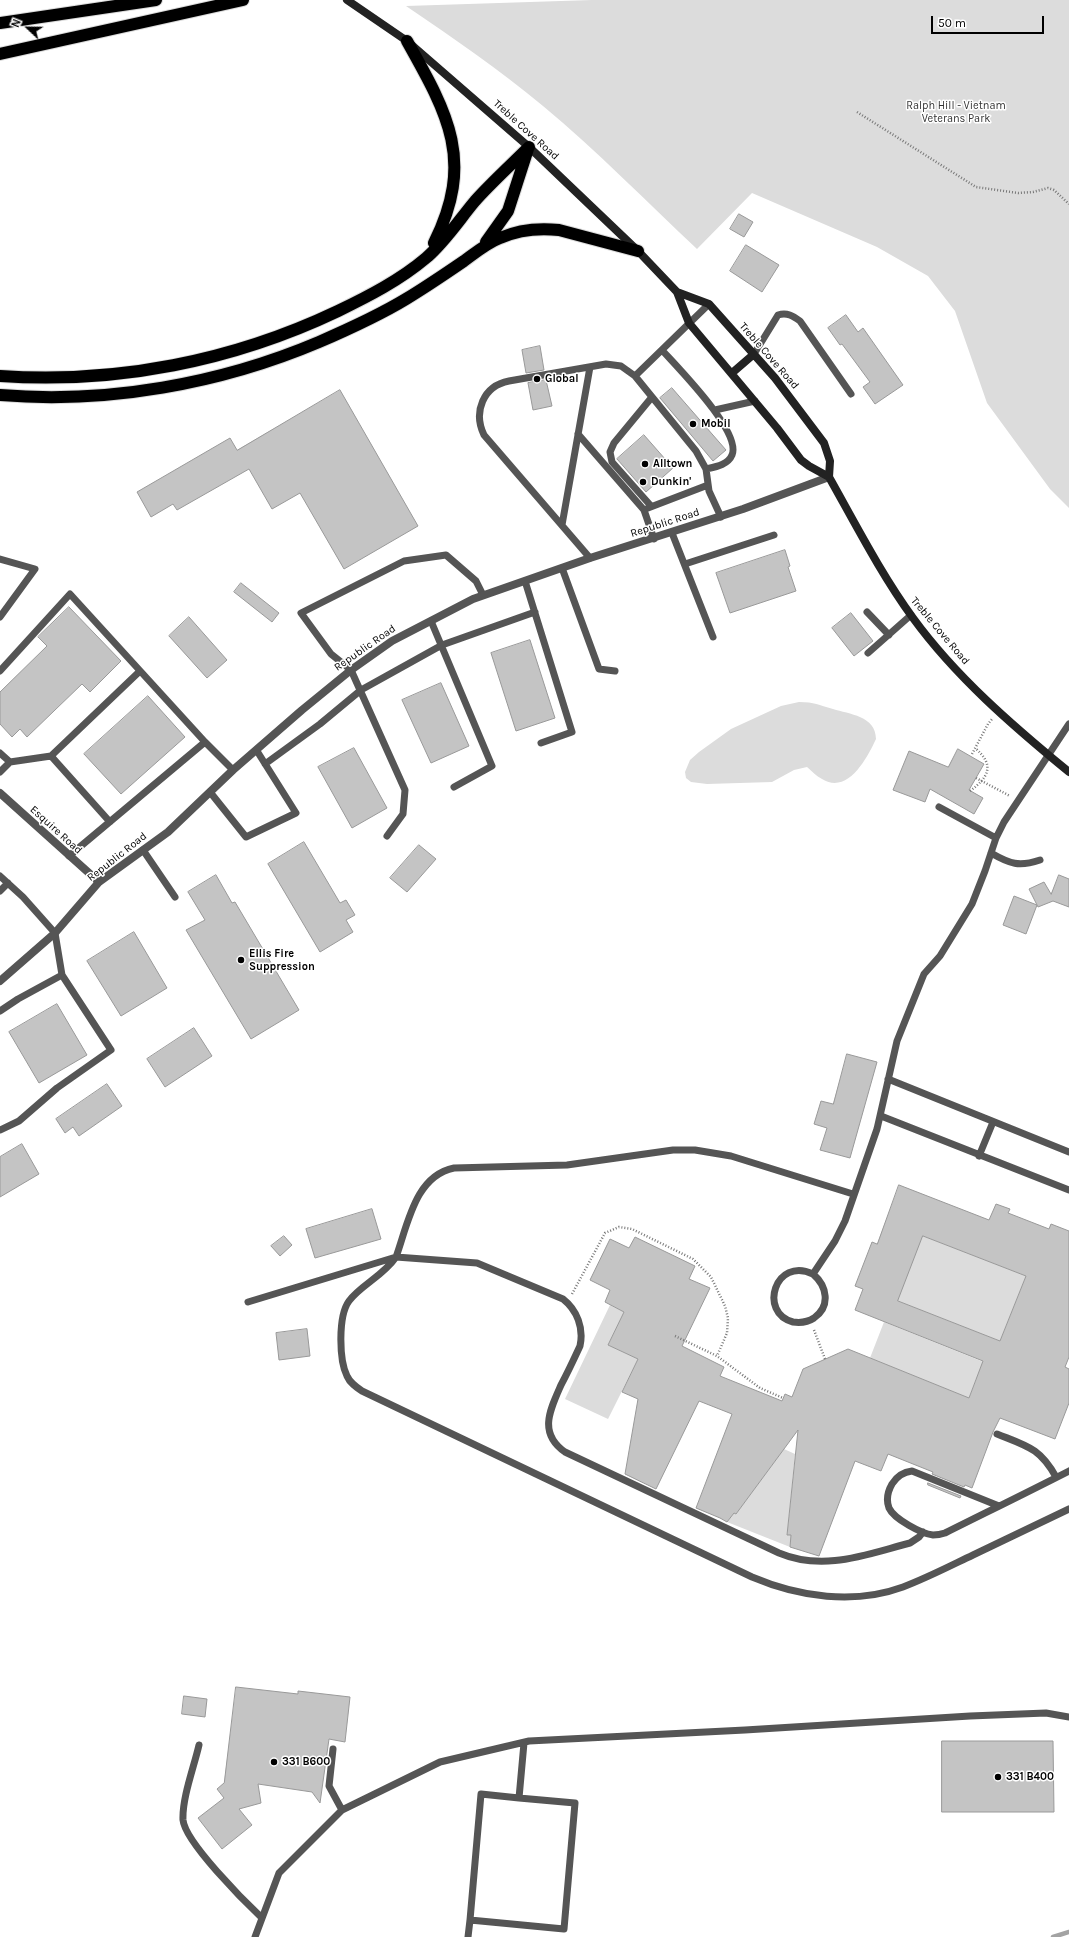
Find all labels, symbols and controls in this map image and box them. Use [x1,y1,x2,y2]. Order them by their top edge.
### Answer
north arrow [8,8,48,48]
scale bar [933,8,1046,34]
text: 50 m [938,16,966,30]
text: N [9,17,24,29]
street label: Treble Cove Road [490,97,562,163]
park label: Ralph Hill - Vietnam Veterans Park [906,99,1006,125]
street label: Treble Cove Road [736,320,802,392]
place label: Global [545,372,579,386]
marker: Global [532,374,542,384]
place label: Mobil [701,417,731,431]
marker: Mobil [688,419,698,429]
place label: Alltown [653,457,692,471]
marker: Alltown [640,459,650,469]
place label: Dunkin' [651,475,691,489]
marker: Dunkin' [638,477,648,487]
street label: Republic Road [629,506,701,540]
street label: Treble Cove Road [908,595,972,667]
street label: Republic Road [332,622,398,674]
street label: Esquire Road [27,803,85,857]
street label: Republic Road [85,830,149,884]
place label: Ellis Fire Suppression [249,947,315,973]
marker: Ellis Fire Suppression [236,955,246,965]
place label: 331 B600 [282,1755,330,1769]
marker: 331 B600 [269,1757,279,1767]
place label: 331 B400 [1006,1770,1054,1784]
marker: 331 B400 [993,1772,1003,1782]

